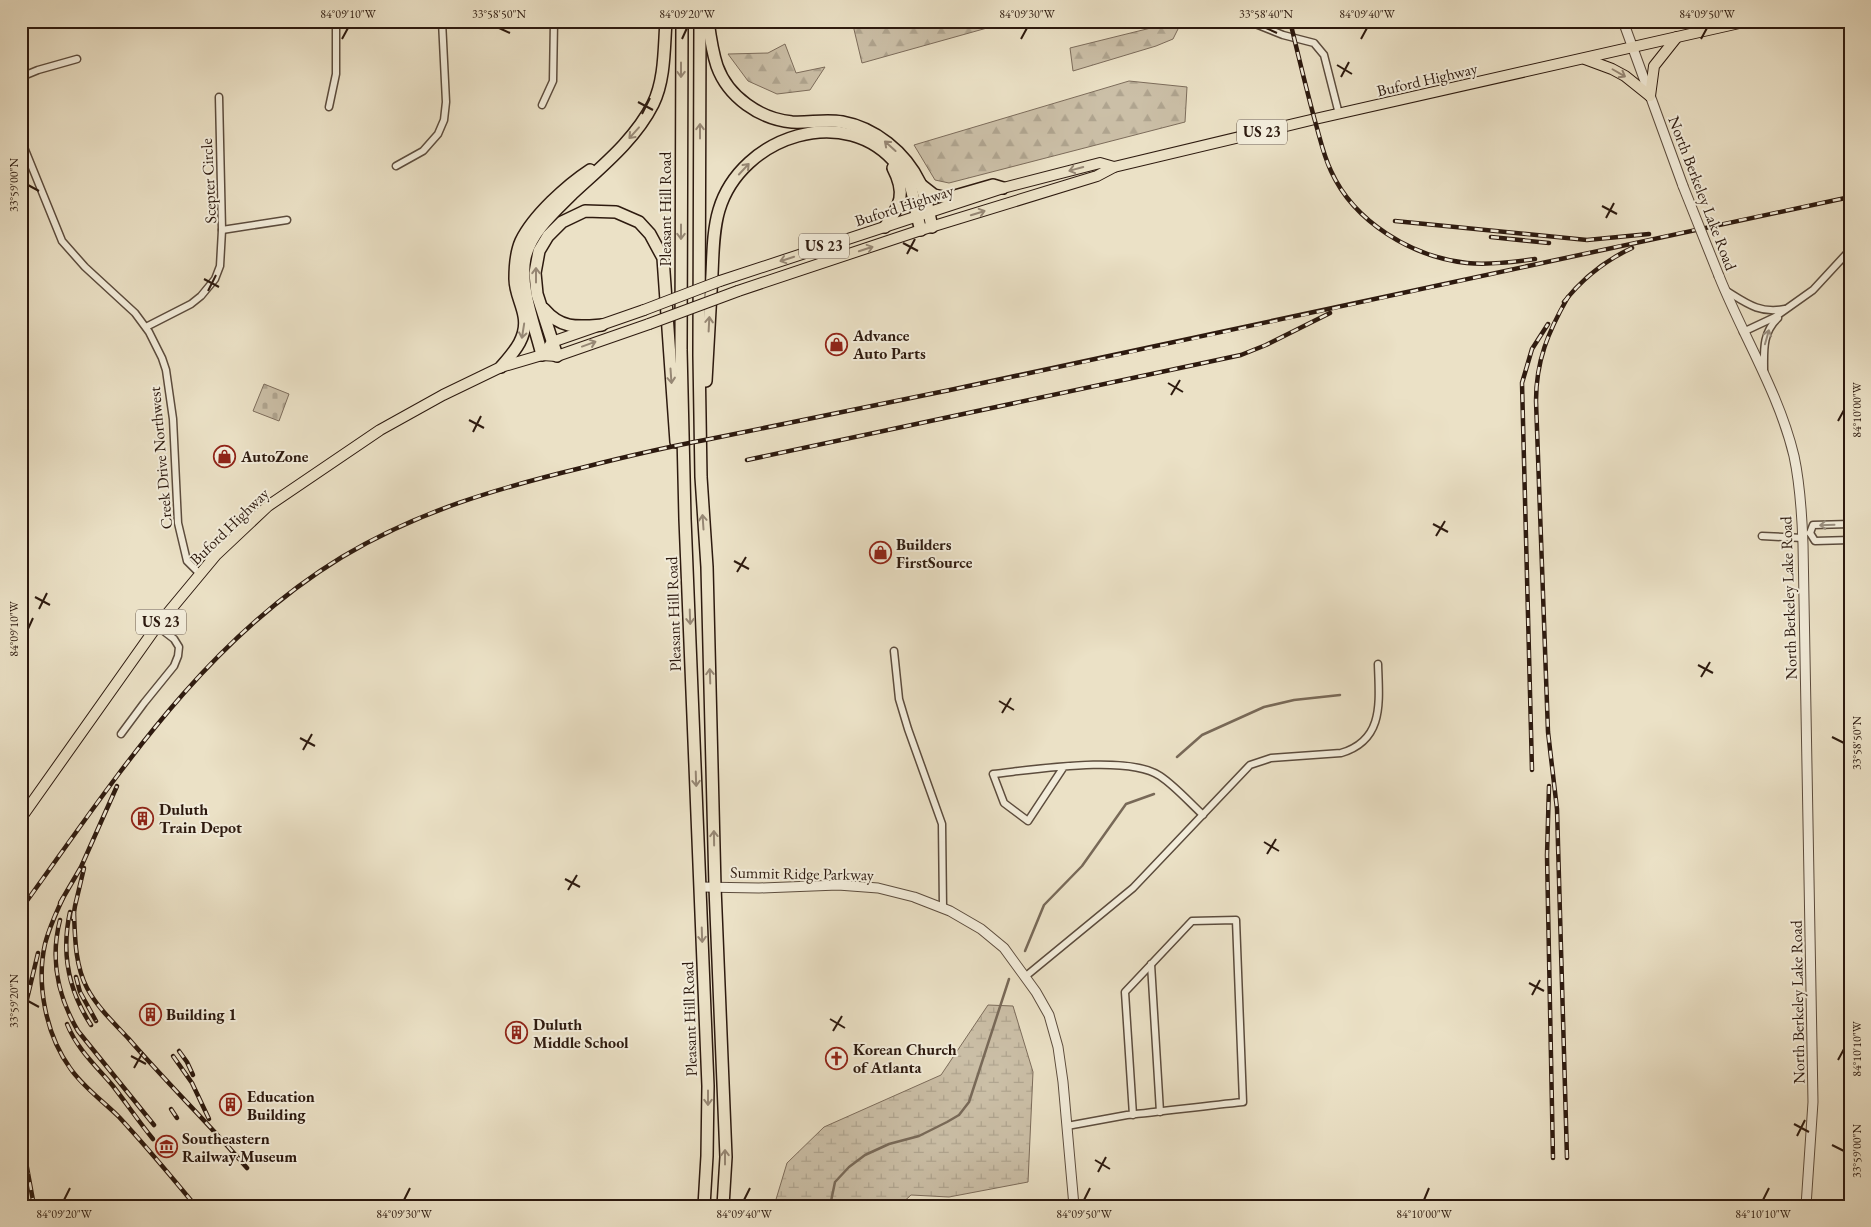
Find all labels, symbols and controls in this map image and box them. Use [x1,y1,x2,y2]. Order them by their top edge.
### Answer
text: 84°09'10"W [320,6,377,22]
text: 33°58'50"N [472,6,526,22]
text: 84°09'20"W [659,6,716,22]
text: 84°09'30"W [999,6,1056,22]
text: 33°58'40"N [1239,6,1293,22]
text: 84°09'40"W [1339,6,1396,22]
text: 84°09'50"W [1679,6,1736,22]
street label: Buford Highway [1375,57,1480,101]
one-way arrow [676,62,686,78]
one-way arrow [1612,68,1627,78]
street label: North Berkeley Lake Road [1663,113,1742,274]
road number: US 23 [1237,120,1287,144]
one-way arrow [695,123,705,140]
one-way arrow [628,126,640,139]
street label: Scepter Circle [196,138,221,224]
one-way arrow [884,140,897,151]
street label: Pleasant Hill Road [655,151,676,266]
text: 33°59'00"N [6,158,22,212]
one-way arrow [737,163,749,176]
one-way arrow [1069,165,1085,175]
street label: Buford Highway [852,179,957,231]
one-way arrow [970,207,986,217]
one-way arrow [676,224,686,240]
road number: US 23 [799,234,849,258]
one-way arrow [858,243,874,253]
one-way arrow [779,254,795,264]
one-way arrow [531,268,541,284]
one-way arrow [705,316,714,332]
one-way arrow [517,323,527,339]
place label: Advance Auto Parts [852,325,926,364]
one-way arrow [1762,329,1772,345]
shop icon: Advance Auto Parts [825,332,849,356]
one-way arrow [581,339,596,348]
one-way arrow [667,368,676,384]
text: 84°10'00"W [1849,381,1865,438]
street label: Creek Drive Northwest [144,386,177,530]
shop icon: AutoZone [213,444,237,468]
place label: AutoZone [240,446,309,467]
street label: Buford Highway [185,482,274,570]
one-way arrow [699,514,708,530]
street label: North Berkeley Lake Road [1775,515,1802,680]
one-way arrow [1820,520,1836,529]
place label: Builders FirstSource [896,534,973,573]
shop icon: Builders FirstSource [868,541,892,565]
street label: Pleasant Hill Road [661,555,686,672]
text: 84°09'10"W [6,600,22,657]
one-way arrow [685,609,694,625]
road number: US 23 [136,610,186,634]
one-way arrow [705,668,714,684]
text: 33°58'50"N [1849,716,1865,770]
one-way arrow [691,771,701,787]
place label: Duluth Train Depot [159,799,242,838]
building icon: Duluth Train Depot [131,806,155,830]
one-way arrow [709,831,719,847]
street label: Summit Ridge Parkway [730,862,875,885]
street label: North Berkeley Lake Road [1786,919,1809,1084]
one-way arrow [698,927,707,943]
street label: Pleasant Hill Road [677,960,702,1077]
text: 33°59'20"N [6,974,22,1028]
building icon: Building 1 [138,1002,162,1026]
place label: Building 1 [166,1004,237,1025]
place label: Duluth Middle School [533,1014,629,1053]
text: 84°10'10"W [1849,1020,1865,1077]
building icon: Duluth Middle School [505,1021,529,1045]
place label: Korean Church of Atlanta [853,1039,957,1078]
church icon: Korean Church of Atlanta [825,1046,849,1070]
place label: Education Building [247,1086,315,1125]
one-way arrow [703,1089,712,1105]
building icon: Education Building [219,1093,243,1117]
text: 33°59'00"N [1849,1124,1865,1178]
place label: Southeastern Railway Museum [182,1128,297,1167]
museum icon: Southeastern Railway Museum [154,1135,178,1159]
one-way arrow [720,1149,730,1166]
text: 84°09'20"W [36,1206,93,1222]
text: 84°09'30"W [376,1206,433,1222]
text: 84°09'40"W [716,1206,773,1222]
text: 84°09'50"W [1056,1206,1113,1222]
text: 84°10'00"W [1396,1206,1453,1222]
text: 84°10'10"W [1735,1206,1792,1222]

